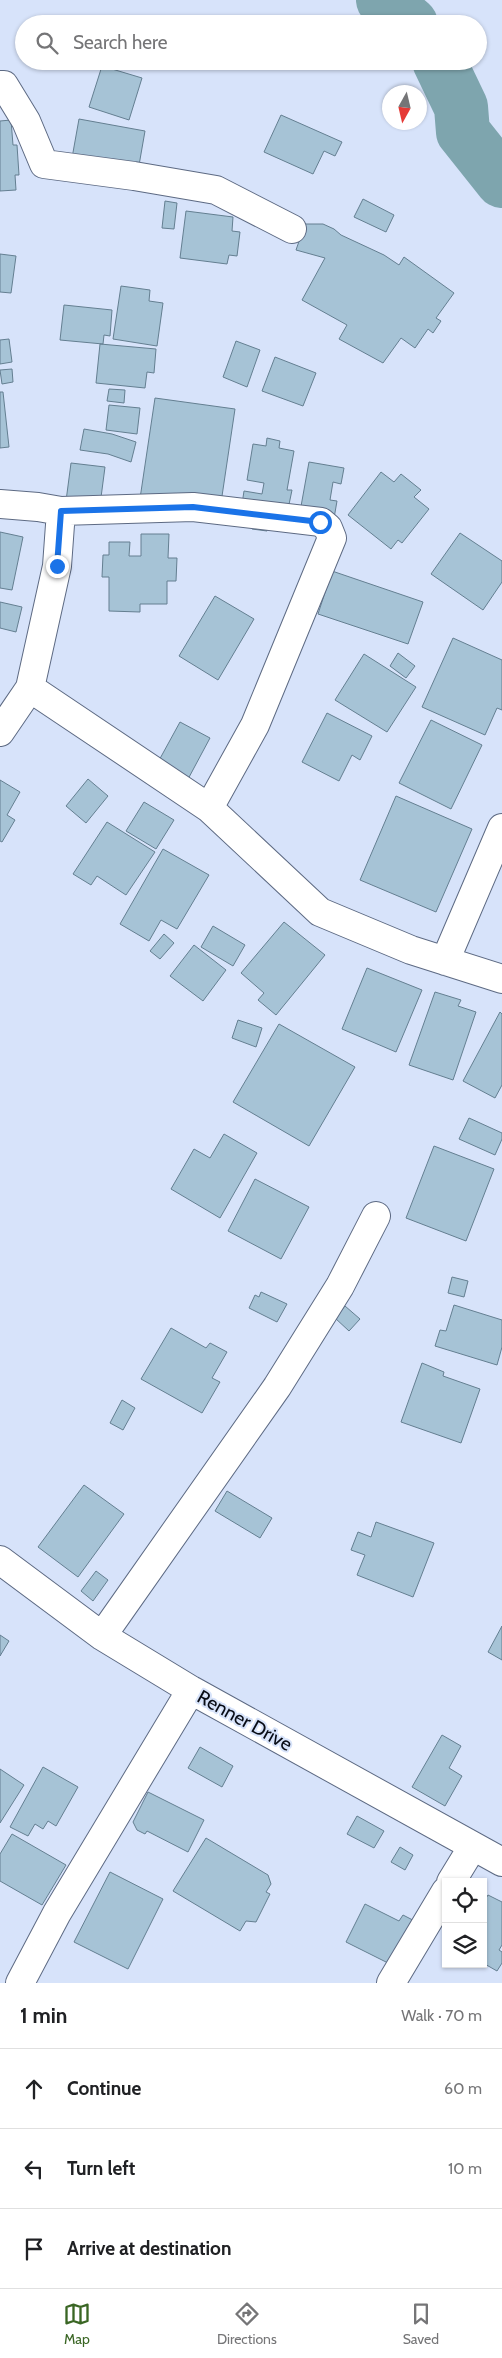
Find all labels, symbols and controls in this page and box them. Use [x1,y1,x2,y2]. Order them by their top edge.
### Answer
search box [15,15,487,70]
icon: search [33,29,61,57]
text: Search here [73,31,167,54]
north arrow [382,85,427,130]
route start [309,511,332,534]
route end [46,555,69,578]
street label: Renner Drive [193,1685,296,1756]
map controls [442,1878,487,1968]
button: locate [442,1878,487,1923]
button: layers [442,1923,487,1968]
text: 1 min [20,2003,67,2028]
text: Walk · 70 m [401,2006,482,2025]
icon: ahead [20,2075,48,2103]
text: Continue [67,2077,141,2100]
text: 60 m [444,2079,482,2098]
icon: left [20,2155,48,2183]
text: Turn left [67,2157,135,2180]
text: 10 m [448,2159,482,2178]
icon: arrive [20,2235,48,2263]
text: Arrive at destination [67,2237,231,2260]
tab: Map [63,2300,91,2348]
tab: Directions [217,2300,277,2348]
tab: Saved [403,2300,439,2348]

